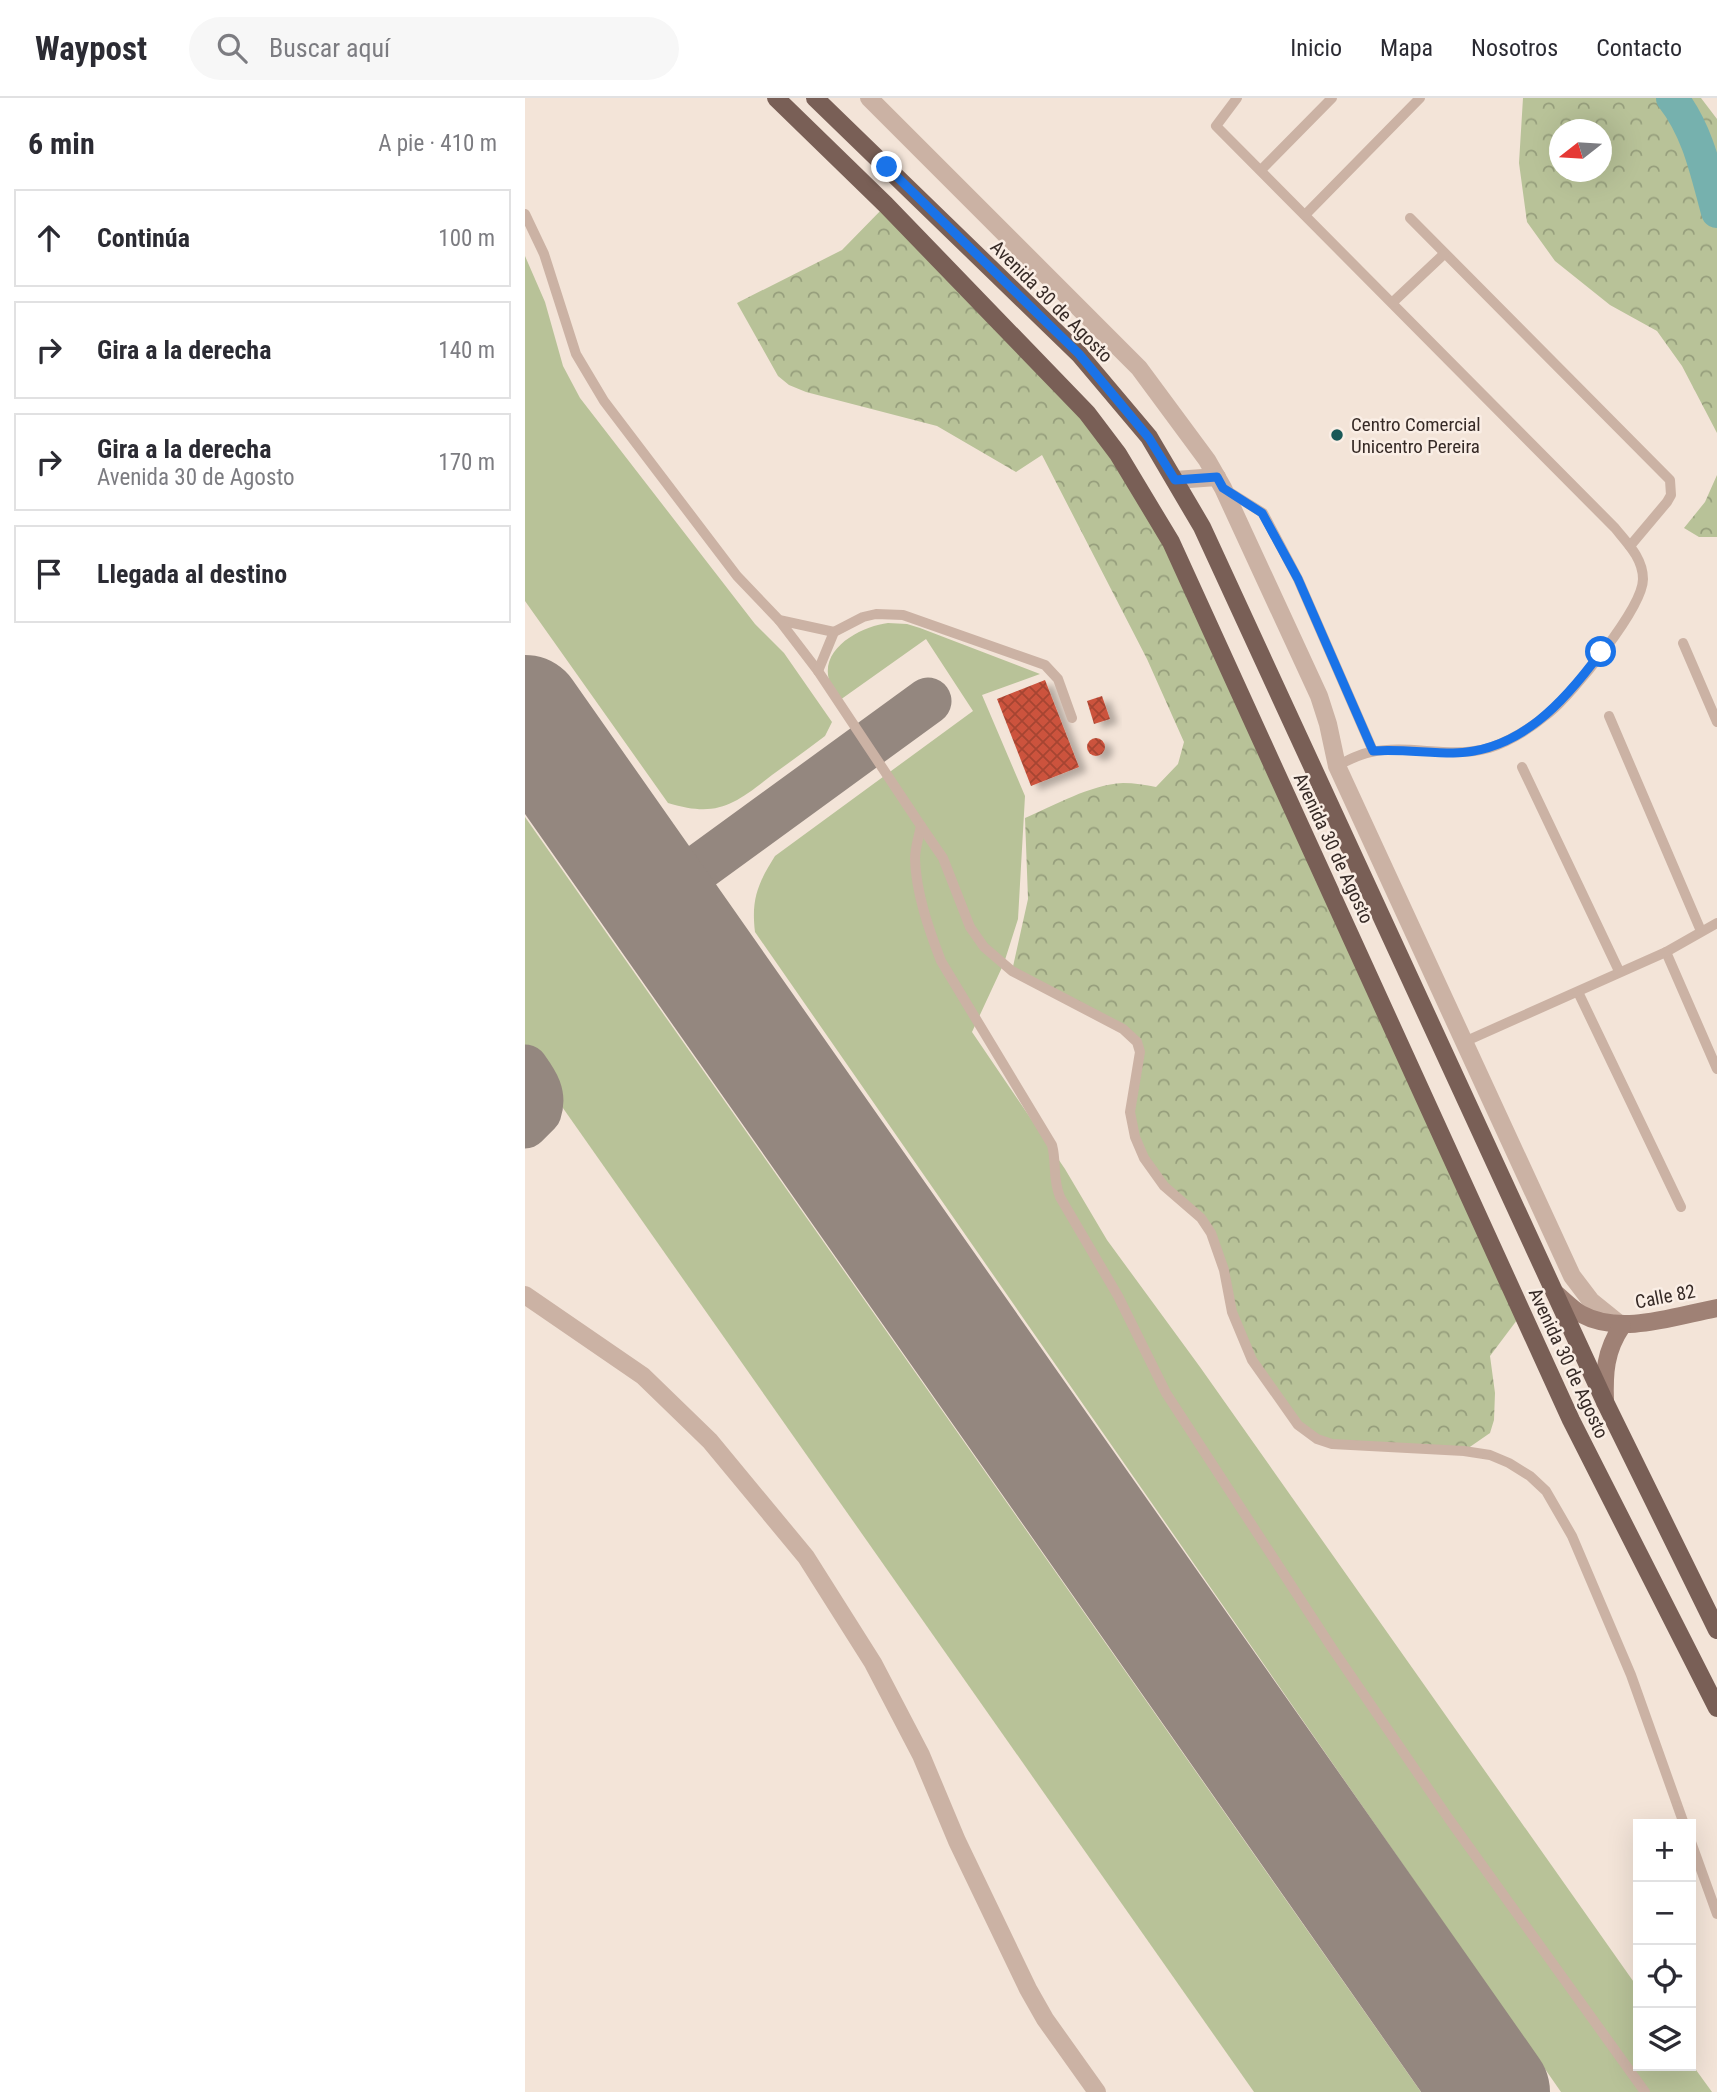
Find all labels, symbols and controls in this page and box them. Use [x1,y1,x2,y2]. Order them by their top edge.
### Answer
search box [189,17,679,80]
text: Waypost [35,29,147,68]
icon: search [213,29,251,67]
text: Buscar aquí [269,33,390,63]
text: Inicio [1290,34,1342,62]
text: Mapa [1380,34,1433,62]
text: Nosotros [1471,34,1558,62]
text: Contacto [1596,34,1682,62]
north arrow [1549,119,1612,182]
text: 6 min [28,126,95,161]
text: A pie · 410 m [378,130,497,157]
route end [871,151,902,182]
icon: ahead [30,219,68,257]
text: Continúa [97,223,190,253]
text: 100 m [438,225,495,252]
street label: Avenida 30 de Agosto [986,236,1117,367]
icon: right [30,331,68,369]
text: Gira a la derecha [97,335,271,365]
text: 140 m [438,337,495,364]
place label: Centro Comercial Unicentro Pereira [1351,413,1481,458]
marker: Centro Comercial Unicentro Pereira [1329,427,1345,443]
text: Gira a la derecha [97,434,271,464]
icon: right [30,443,68,481]
text: 170 m [438,449,495,476]
text: Avenida 30 de Agosto [97,464,295,491]
icon: arrive [30,555,68,593]
text: Llegada al destino [97,559,287,589]
route start [1585,636,1616,667]
street label: Avenida 30 de Agosto [1289,769,1378,927]
street label: Calle 82 [1633,1279,1697,1314]
street label: Avenida 30 de Agosto [1524,1284,1613,1442]
map controls [1633,1819,1696,2071]
button: + [1633,1819,1696,1882]
button: − [1633,1882,1696,1945]
button: locate [1633,1945,1696,2008]
button: layers [1633,2008,1696,2071]

